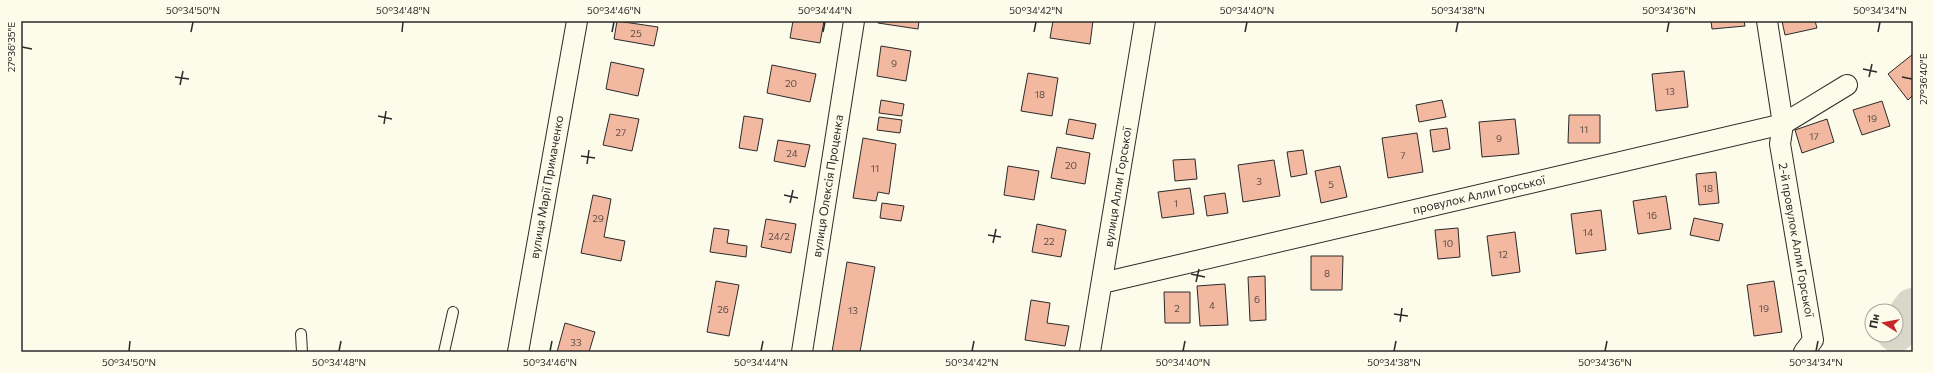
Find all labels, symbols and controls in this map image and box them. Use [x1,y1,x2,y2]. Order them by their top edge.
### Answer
text: 50°34'50"N [166,4,220,16]
text: 50°34'48"N [376,4,430,16]
text: 50°34'46"N [587,4,641,16]
text: 50°34'44"N [798,4,852,16]
text: 50°34'42"N [1009,4,1063,16]
text: 50°34'40"N [1220,4,1274,16]
text: 50°34'38"N [1431,4,1485,16]
text: 50°34'36"N [1642,4,1696,16]
text: 50°34'34"N [1853,4,1907,16]
text: 27°36'35"E [5,22,17,72]
house number: 25 [630,27,642,39]
text: 27°36'40"E [1917,53,1929,105]
house number: 9 [891,57,897,69]
house number: 20 [785,77,797,89]
house number: 13 [1665,85,1675,97]
house number: 18 [1035,88,1045,100]
house number: 19 [1867,112,1877,124]
street label: вулиця Марії Примаченко [527,114,566,260]
street label: вулиця Олексія Проценка [809,114,845,258]
house number: 11 [1580,123,1588,135]
street label: вулиця Алли Горської [1101,125,1134,248]
house number: 27 [616,126,626,138]
house number: 17 [1809,130,1819,142]
house number: 9 [1496,132,1502,144]
house number: 24 [786,147,798,159]
house number: 7 [1400,149,1406,161]
house number: 20 [1065,159,1077,171]
street label: 2-й провулок Алли Горської [1776,161,1818,319]
house number: 11 [871,162,879,174]
street label: провулок Алли Горської [1411,172,1547,216]
house number: 3 [1256,175,1262,187]
house number: 5 [1328,178,1334,190]
house number: 18 [1703,182,1713,194]
house number: 1 [1174,197,1178,209]
house number: 16 [1647,209,1657,221]
house number: 29 [592,212,604,224]
house number: 14 [1583,226,1593,238]
house number: 24/2 [768,230,790,242]
house number: 22 [1043,235,1055,247]
house number: 10 [1443,237,1453,249]
house number: 12 [1498,248,1508,260]
house number: 8 [1324,267,1330,279]
house number: 6 [1254,293,1260,305]
house number: 4 [1209,299,1215,311]
house number: 2 [1174,302,1180,314]
house number: 19 [1759,302,1769,314]
house number: 26 [717,303,729,315]
north arrow [1864,303,1904,343]
house number: 13 [848,304,858,316]
text: Пн [1866,313,1881,329]
house number: 33 [570,336,582,348]
text: 50°34'50"N [102,356,156,368]
text: 50°34'48"N [312,356,366,368]
text: 50°34'46"N [523,356,577,368]
text: 50°34'44"N [734,356,788,368]
text: 50°34'42"N [945,356,999,368]
text: 50°34'40"N [1156,356,1210,368]
text: 50°34'38"N [1367,356,1421,368]
text: 50°34'36"N [1578,356,1632,368]
text: 50°34'34"N [1789,356,1843,368]

